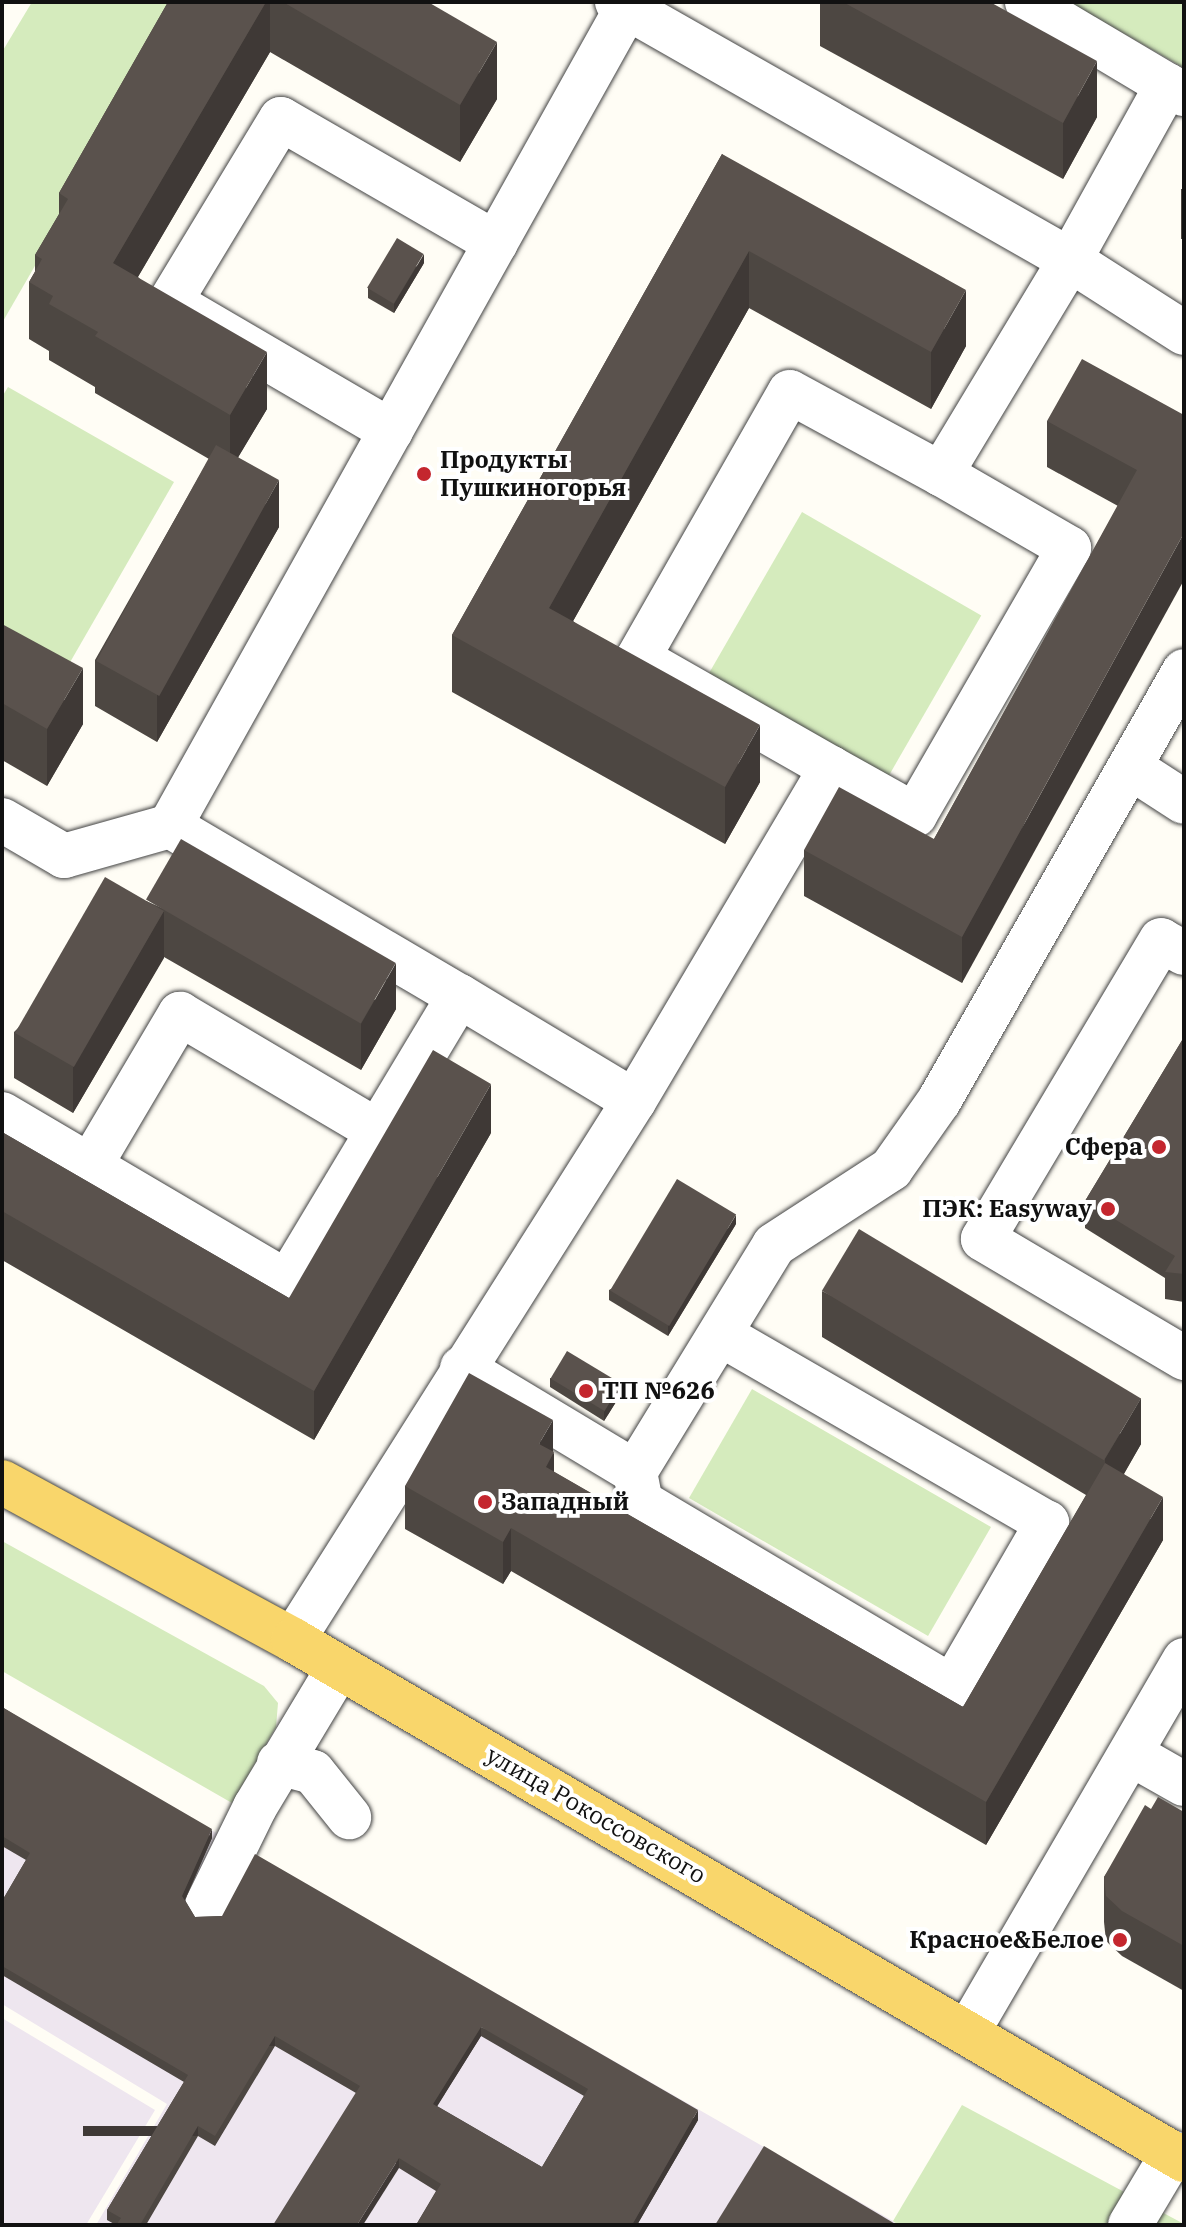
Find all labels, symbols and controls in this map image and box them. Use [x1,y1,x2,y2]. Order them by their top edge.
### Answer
place label: Продукты Пушкиногорья [440,446,626,502]
marker: Продукты Пушкиногорья [415,465,433,483]
place label: Сфера [1065,1133,1143,1161]
marker: Сфера [1150,1138,1168,1156]
place label: ПЭК: Easyway [922,1195,1092,1223]
marker: ПЭК: Easyway [1099,1200,1117,1218]
place label: ТП №626 [602,1377,715,1405]
marker: ТП №626 [577,1382,595,1400]
place label: Западный [501,1488,629,1516]
marker: Западный [476,1493,494,1511]
street label: улица Рокоссовского [481,1740,711,1890]
place label: Красное&Белое [909,1926,1104,1954]
marker: Красное&Белое [1111,1931,1129,1949]

